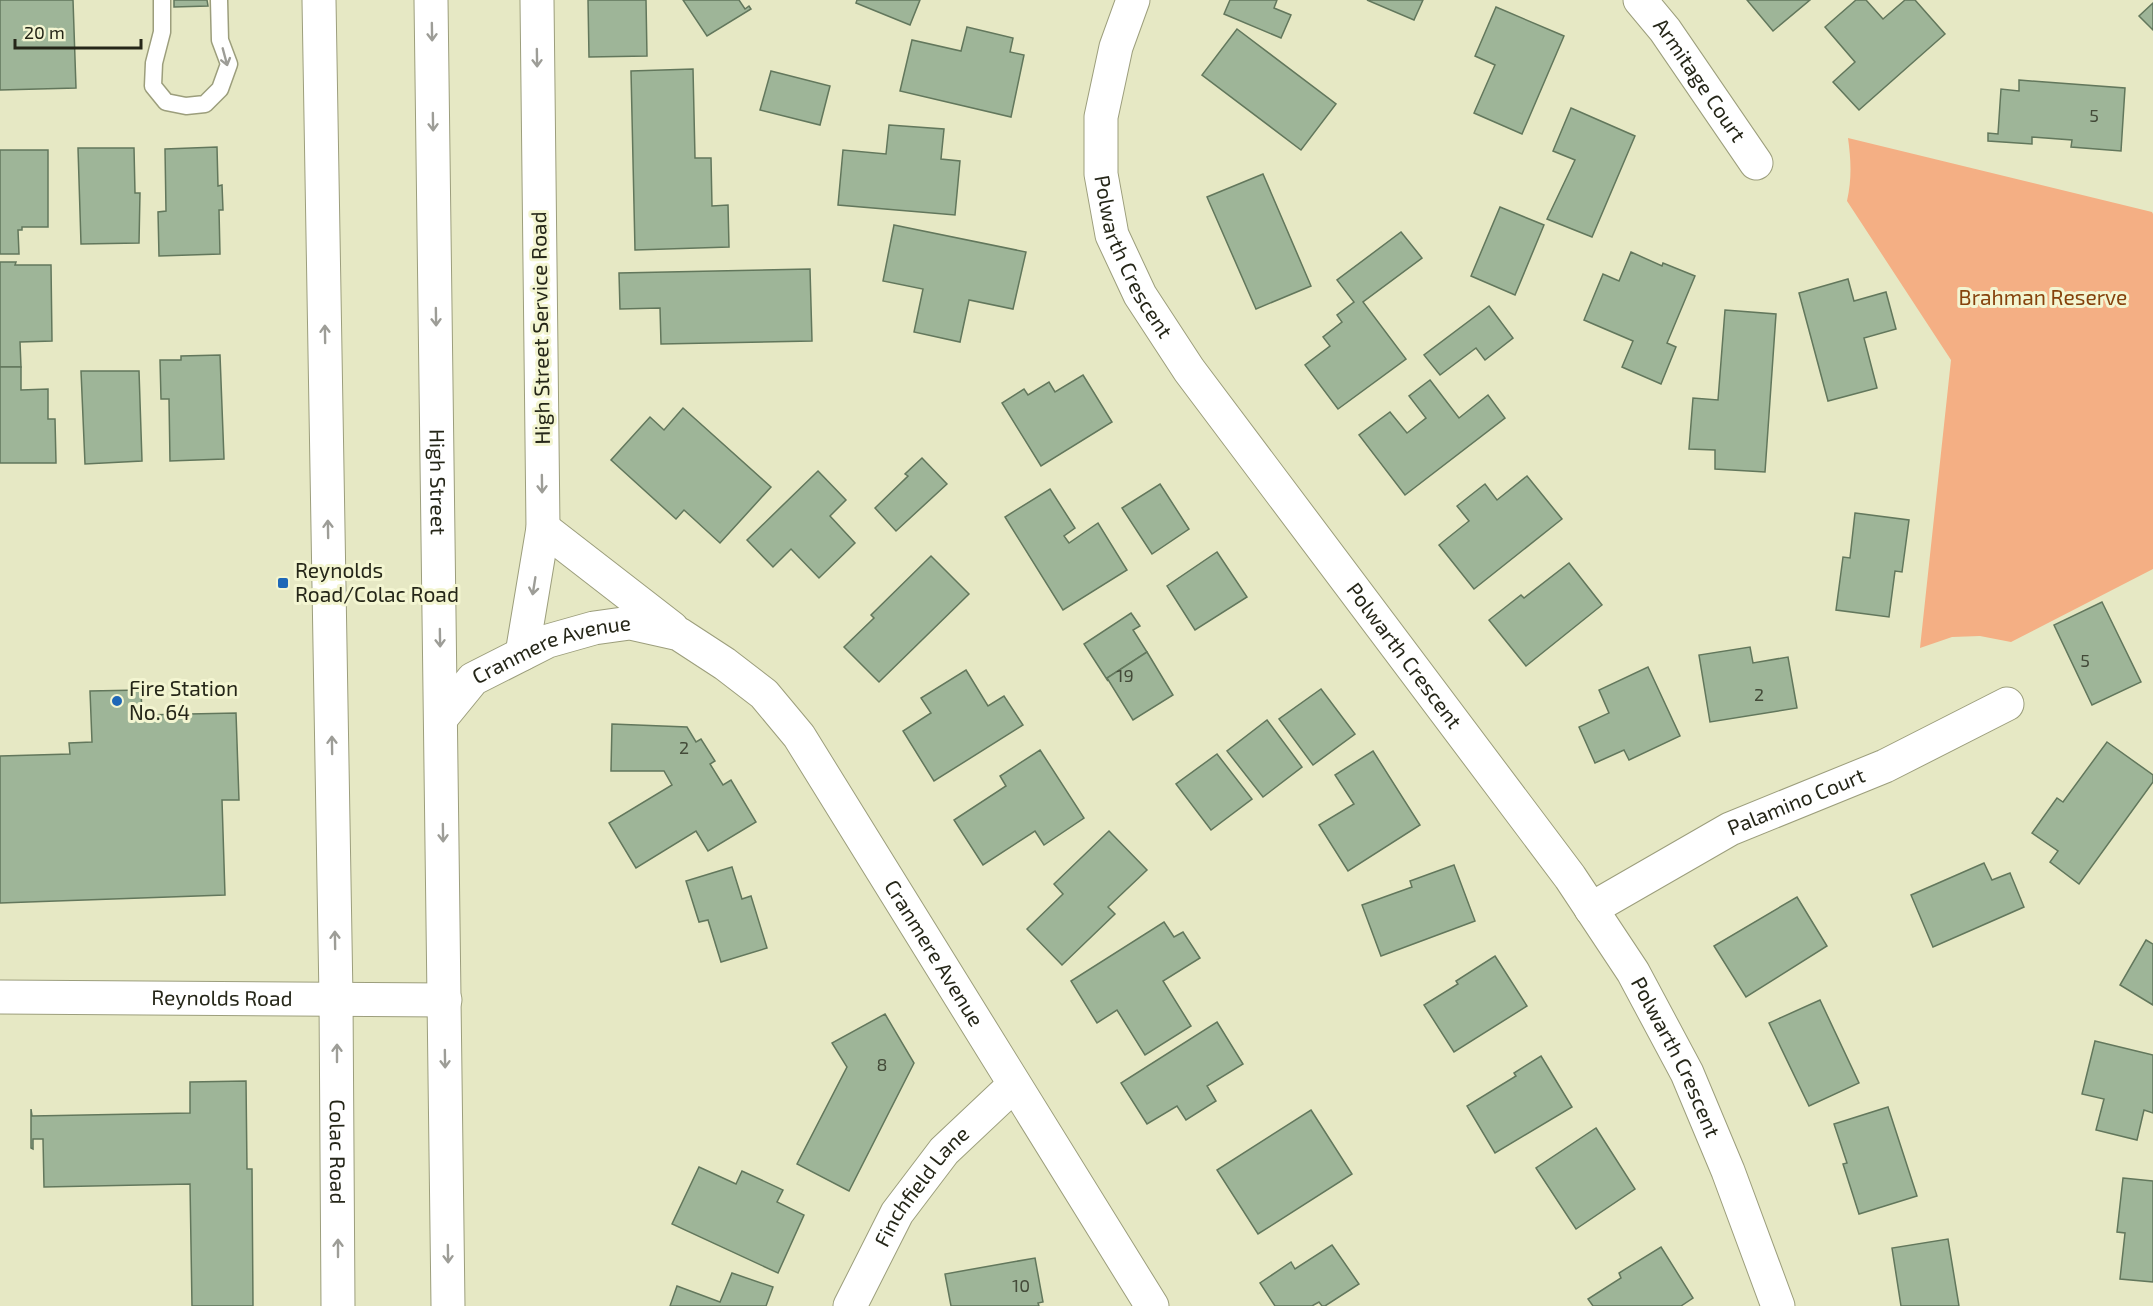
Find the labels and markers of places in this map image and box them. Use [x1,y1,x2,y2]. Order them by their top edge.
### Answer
place label: Reynolds Road/Colac Road [295,557,459,606]
marker: Reynolds Road/Colac Road [276,576,290,590]
place label: Fire Station No. 64 [129,675,238,724]
marker: Fire Station No. 64 [110,694,124,708]

